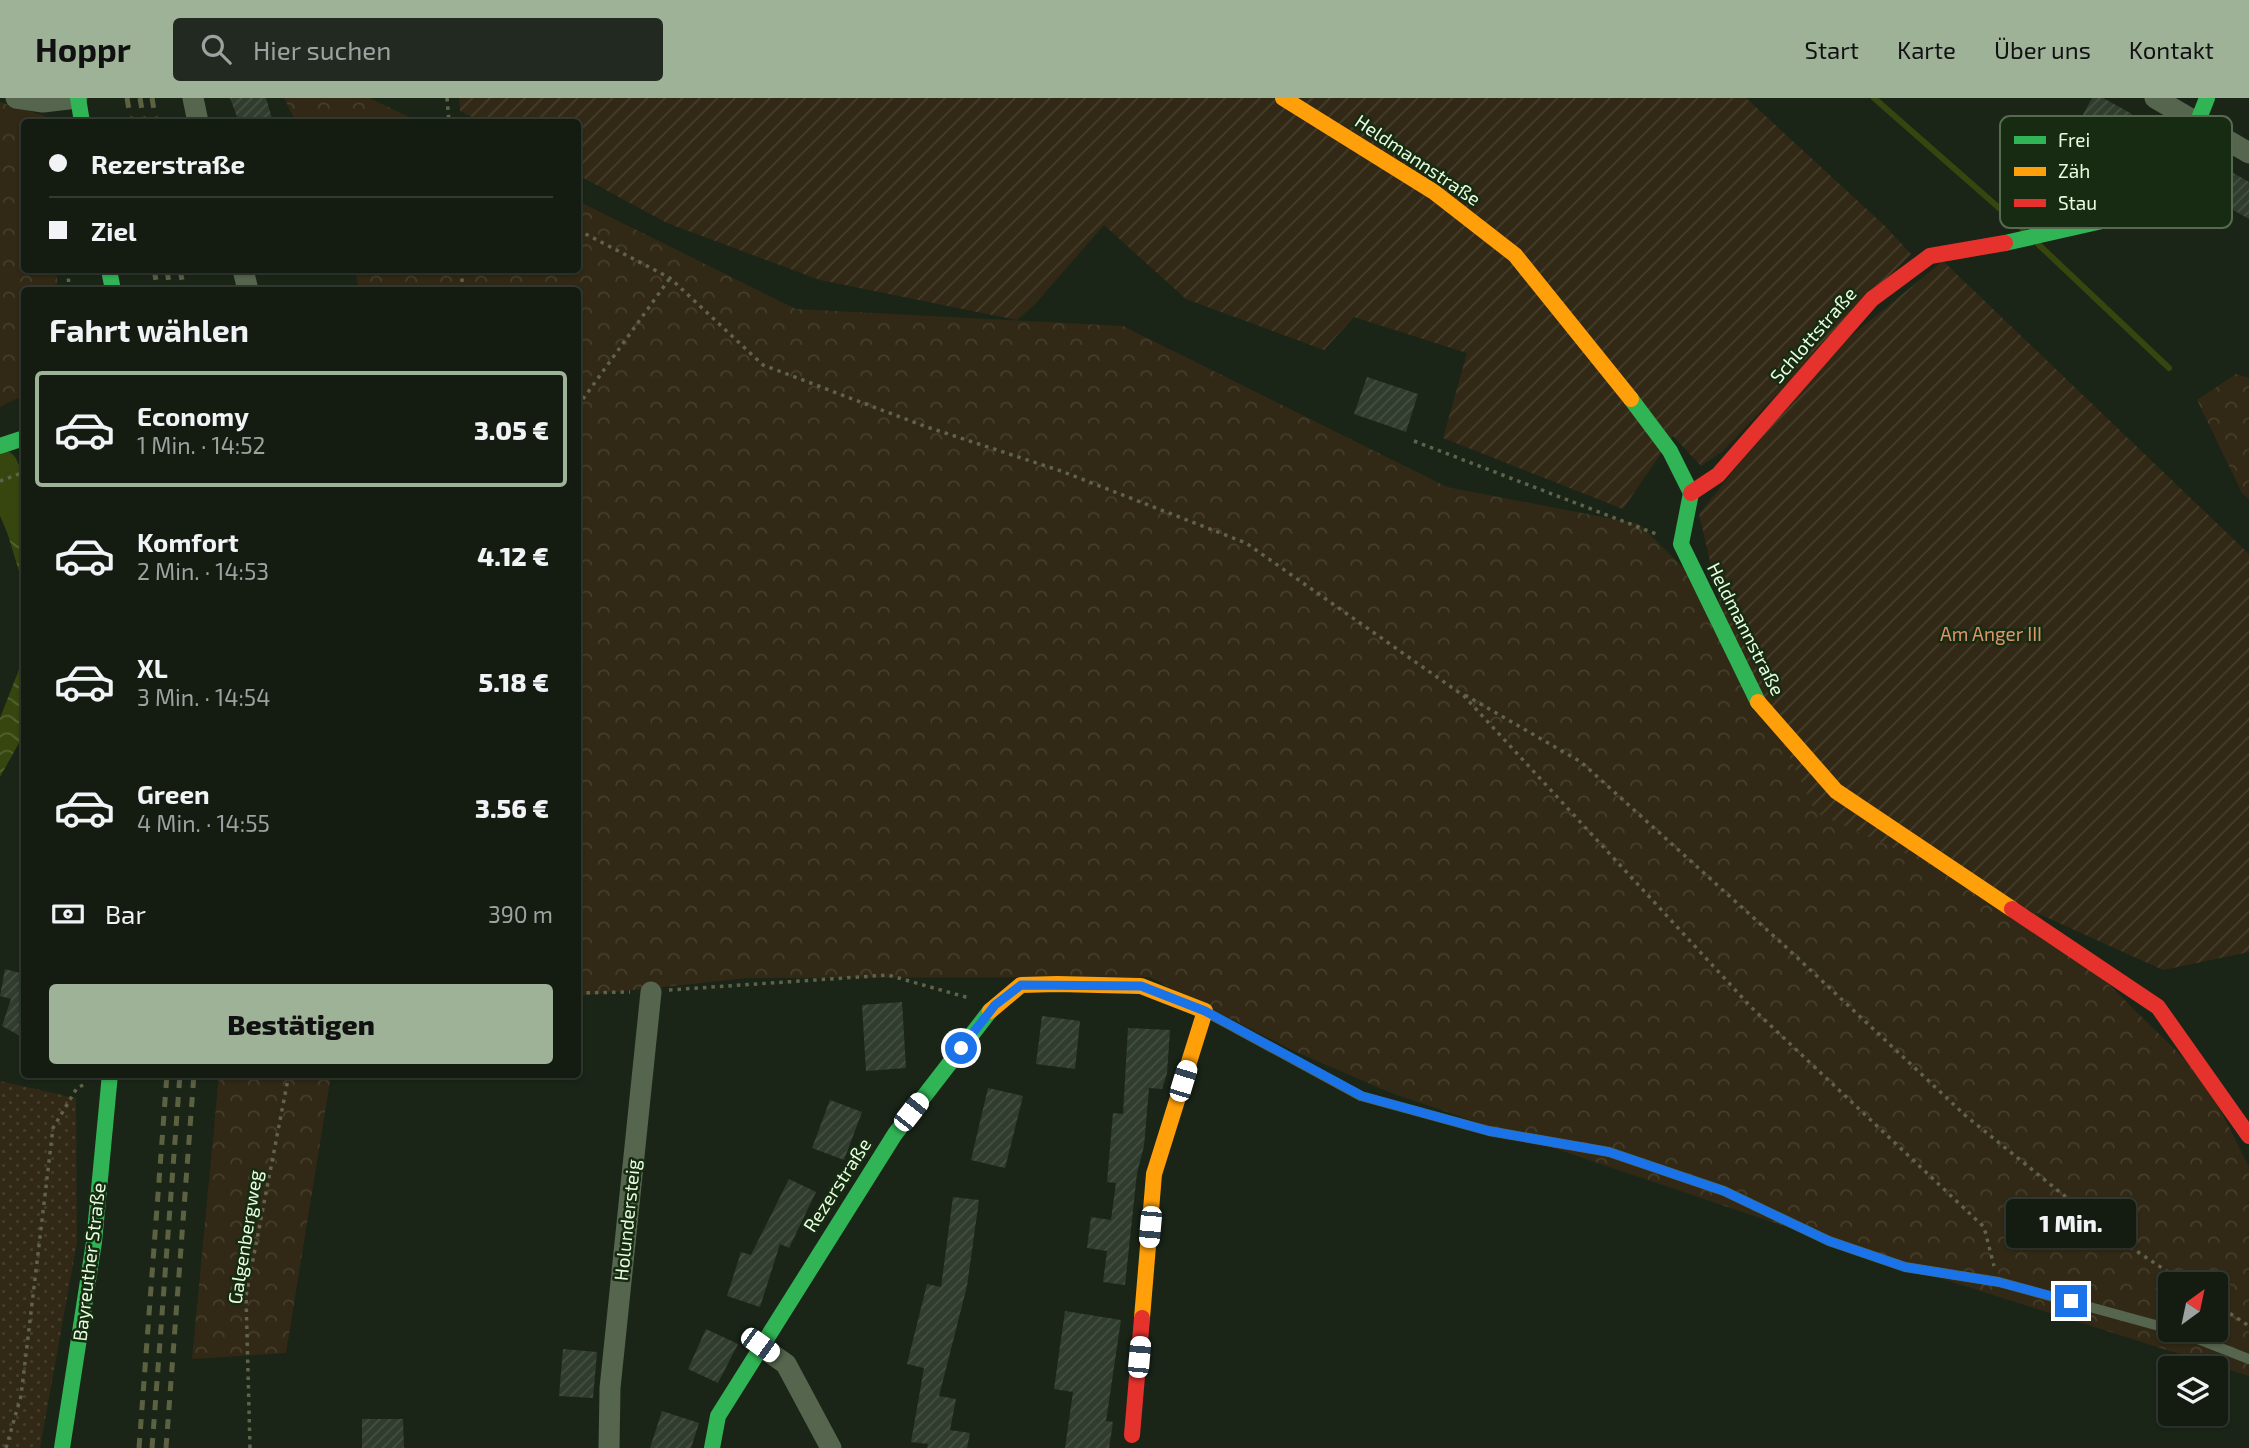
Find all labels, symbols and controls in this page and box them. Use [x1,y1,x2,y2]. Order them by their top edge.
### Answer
search box [173,18,663,81]
text: Hoppr [35,29,131,69]
icon: search [197,30,235,68]
text: Hier suchen [253,34,391,65]
text: Start [1805,35,1859,64]
text: Karte [1897,35,1956,64]
text: Über uns [1994,35,2091,64]
text: Kontakt [2129,35,2214,64]
street label: Heldmannstraße [1351,109,1485,210]
legend [2000,116,2232,228]
text: Frei [2058,128,2090,151]
text: Rezerstraße [91,148,245,179]
text: Zäh [2058,159,2090,182]
text: Stau [2058,191,2097,214]
text: Ziel [91,215,137,246]
street label: Schlottstraße [1765,282,1861,387]
text: Fahrt wählen [49,310,249,348]
icon: car [53,398,116,461]
text: Economy [137,400,249,431]
text: 3.05 € [474,414,549,445]
text: 1 Min. · 14:52 [137,431,265,459]
icon: car [53,524,116,587]
text: Komfort [137,526,239,557]
text: 4.12 € [477,540,549,571]
text: 2 Min. · 14:53 [137,557,269,585]
street label: Heldmannstraße [1703,558,1790,699]
park label: Am Anger III [1940,622,2042,645]
icon: car [53,650,116,713]
text: XL [137,652,168,683]
text: 5.18 € [479,666,549,697]
text: 3 Min. · 14:54 [137,683,270,711]
icon: car [53,776,116,839]
text: Green [137,778,210,809]
text: 3.56 € [475,792,549,823]
text: 4 Min. · 14:55 [137,809,270,837]
icon: cash [49,895,87,933]
text: Bar [105,898,146,929]
text: 390 m [488,900,553,928]
button: Bestätigen [49,984,553,1064]
route start [945,1032,977,1064]
car [1167,1058,1200,1104]
car [890,1089,933,1135]
street label: Rezerstraße [798,1133,875,1236]
street label: Holundersteig [609,1158,644,1282]
street label: Galgenbergweg [223,1168,267,1306]
street label: Bayreuther Straße [67,1181,110,1342]
callout: 1 Min. [2006,1200,2136,1248]
car [1138,1205,1163,1249]
text: 1 Min. [2039,1209,2103,1237]
north arrow [2158,1272,2228,1342]
map controls [2158,1272,2228,1426]
route end [2055,1285,2087,1317]
car [737,1324,784,1366]
car [1127,1335,1152,1379]
button: layers [2158,1356,2228,1426]

